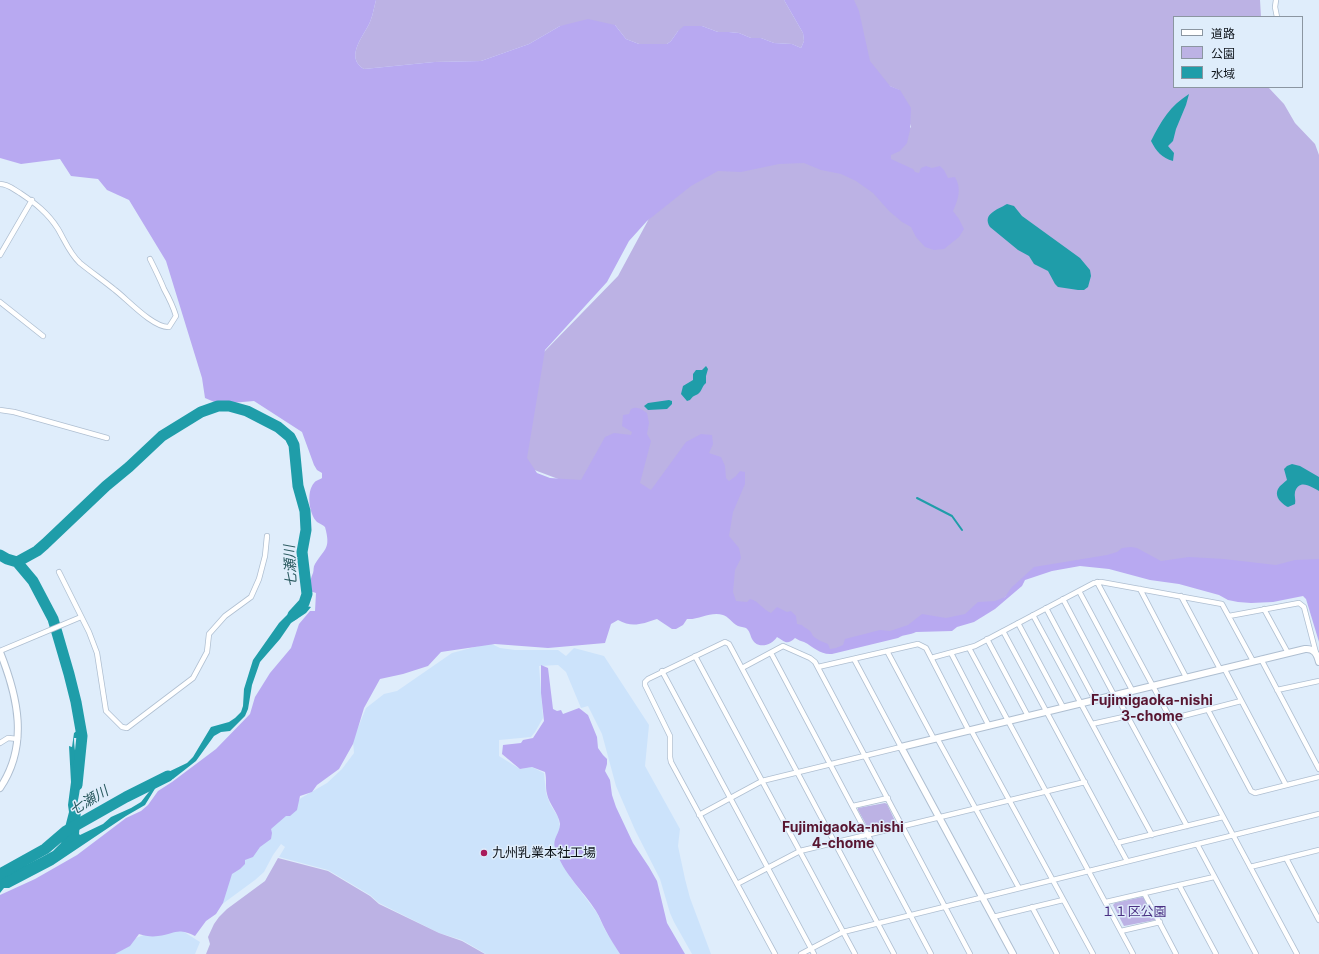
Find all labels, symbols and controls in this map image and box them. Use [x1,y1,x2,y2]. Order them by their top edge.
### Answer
legend [1173,16,1303,88]
text: 道路 [1211,26,1235,41]
text: 公園 [1211,46,1235,61]
text: 水域 [1211,66,1235,81]
water label: 七瀬川 [282,545,300,587]
district label: Fujimigaoka-nishi 3-chome [1091,693,1213,726]
water label: 七瀬川 [67,783,111,819]
district label: Fujimigaoka-nishi 4-chome [782,820,904,852]
place label: 九州乳業本社工場 [492,845,596,861]
marker: 九州乳業本社工場 [479,848,489,858]
park label: １１区公園 [1102,904,1166,920]

